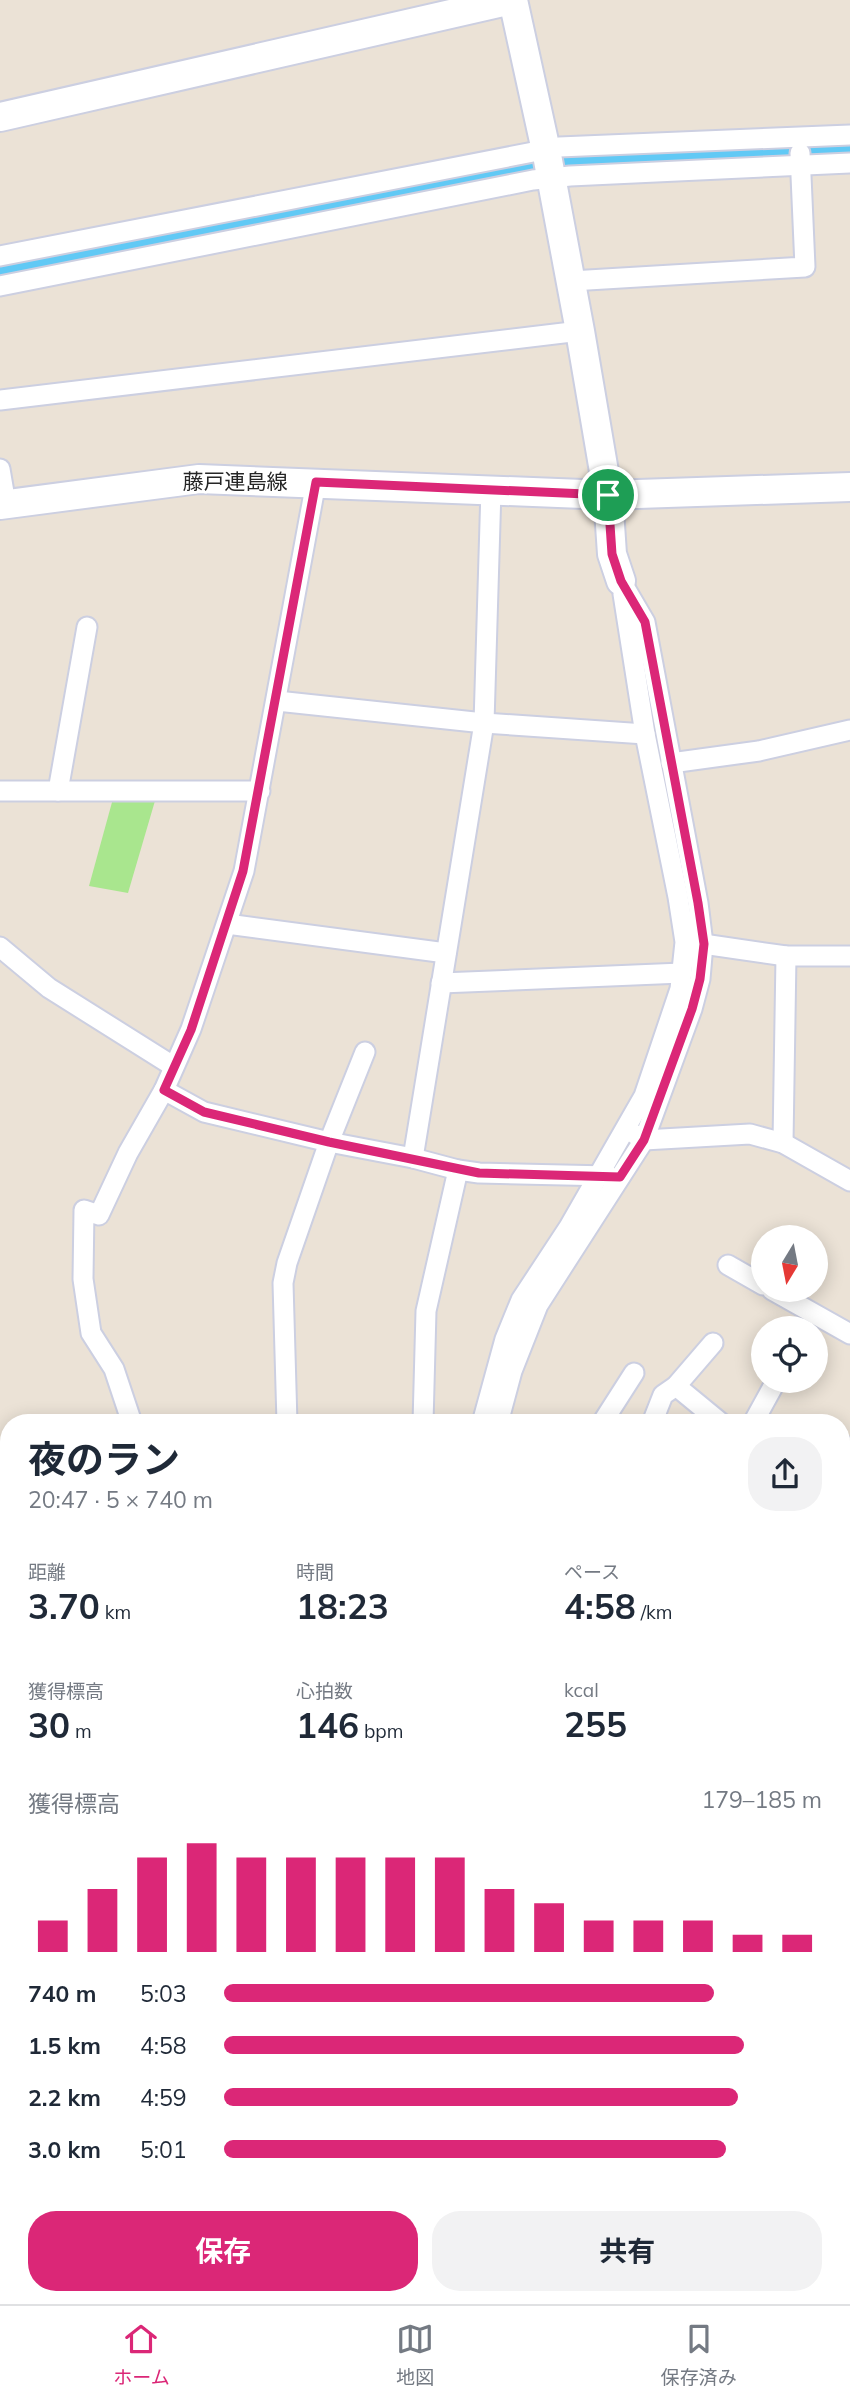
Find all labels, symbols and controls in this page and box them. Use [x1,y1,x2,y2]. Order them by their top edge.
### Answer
pin [578,465,638,525]
street label: 藤戸連島線 [183,468,288,494]
icon: arrive [589,476,627,514]
north arrow [751,1225,828,1302]
map controls [751,1225,828,1393]
button: locate [751,1316,828,1393]
text: 夜のラン [28,1435,180,1483]
button: share [748,1437,822,1511]
text: 20:47 · 5 × 740 m [28,1485,213,1514]
text: 距離 [28,1560,66,1584]
text: 時間 [296,1560,334,1584]
text: ペース [564,1560,620,1584]
text: 3.70 [28,1584,100,1628]
text: 18:23 [296,1584,389,1628]
text: 4:58 [564,1584,636,1628]
text: km [100,1600,131,1624]
text: /km [636,1600,673,1624]
text: kcal [564,1678,599,1702]
text: 獲得標高 [28,1679,104,1703]
text: 心拍数 [296,1679,353,1703]
text: 255 [564,1702,627,1746]
text: 30 [28,1703,70,1747]
text: 146 [296,1703,359,1747]
text: m [70,1719,92,1743]
text: bpm [359,1719,403,1743]
text: 179–185 m [701,1785,822,1814]
text: 獲得標高 [28,1789,120,1818]
text: 740 m [28,1979,96,2008]
text: 5:03 [140,1979,187,2008]
text: 1.5 km [28,2031,101,2060]
text: 4:58 [140,2031,187,2060]
text: 2.2 km [28,2083,101,2112]
text: 4:59 [140,2083,187,2112]
text: 3.0 km [28,2135,101,2164]
text: 5:01 [140,2135,187,2164]
button: 保存 [28,2211,418,2291]
button: 共有 [432,2211,822,2291]
tab: ホーム [113,2320,170,2389]
tab: 地図 [396,2320,434,2389]
tab: 保存済み [661,2320,737,2389]

